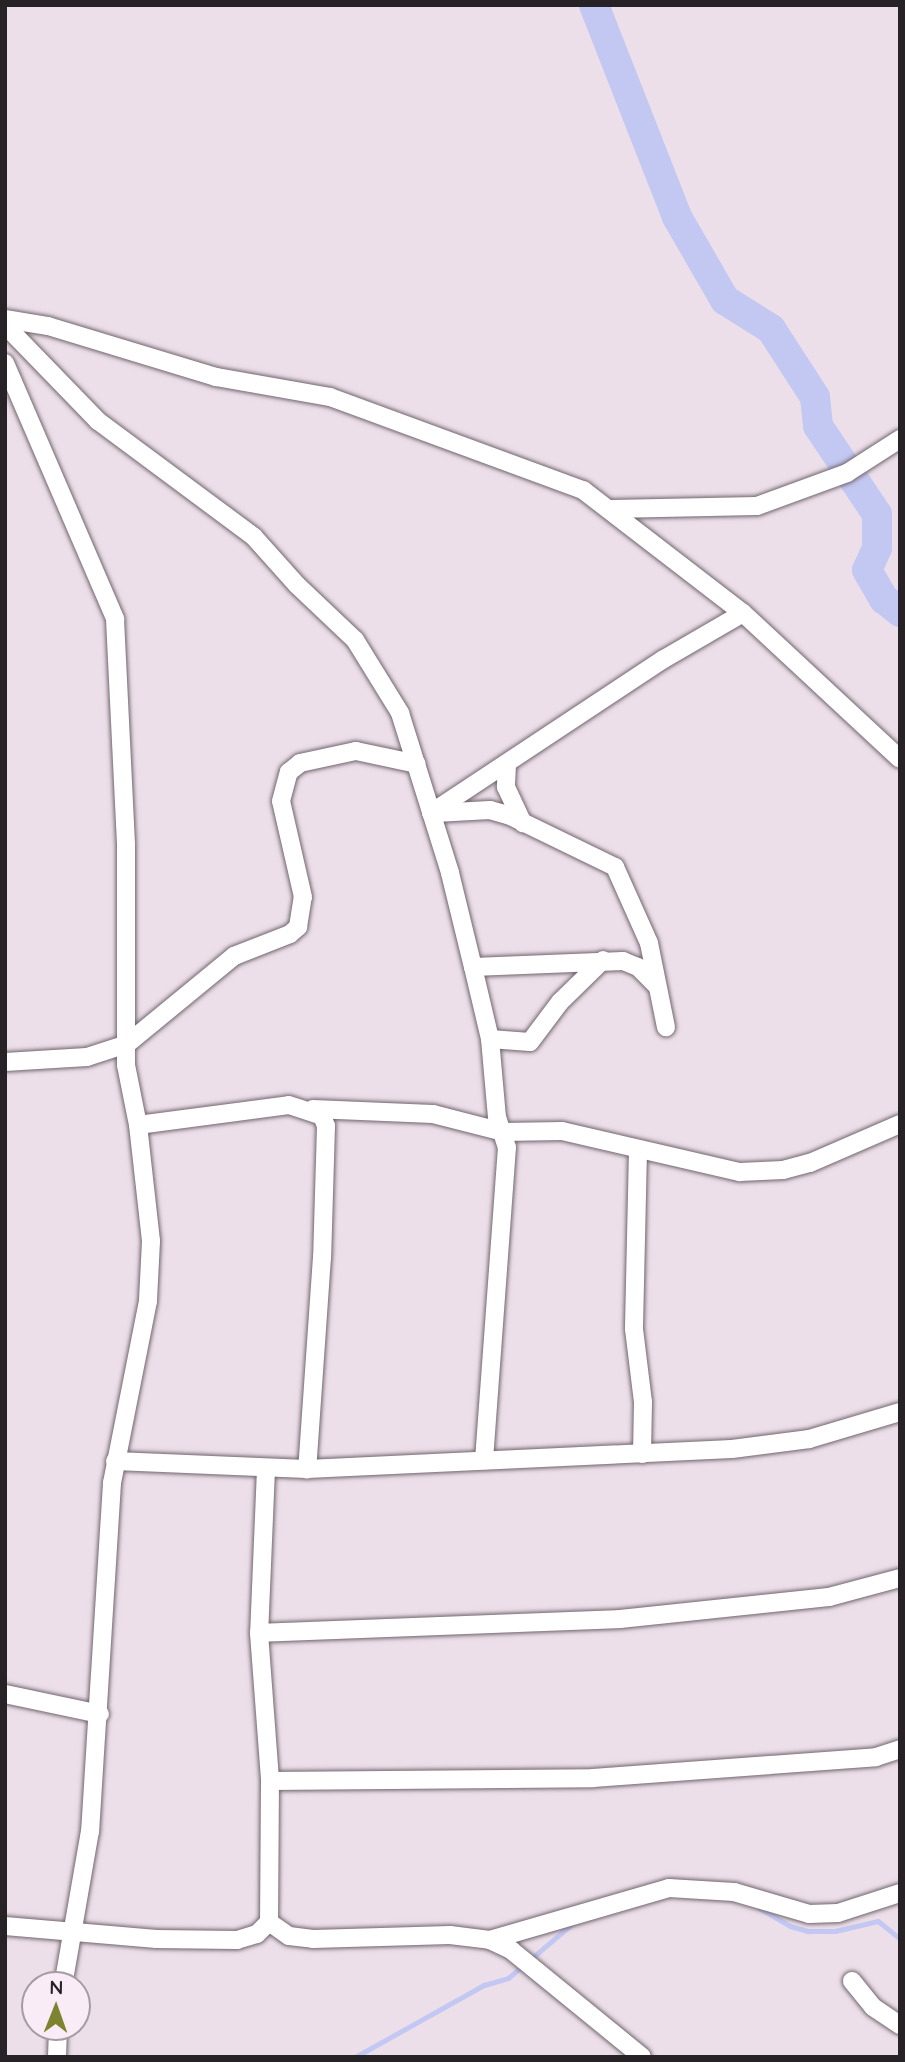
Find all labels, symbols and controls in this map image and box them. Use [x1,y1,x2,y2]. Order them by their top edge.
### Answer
north arrow [21,1971,91,2041]
text: N [49,1975,64,1999]

